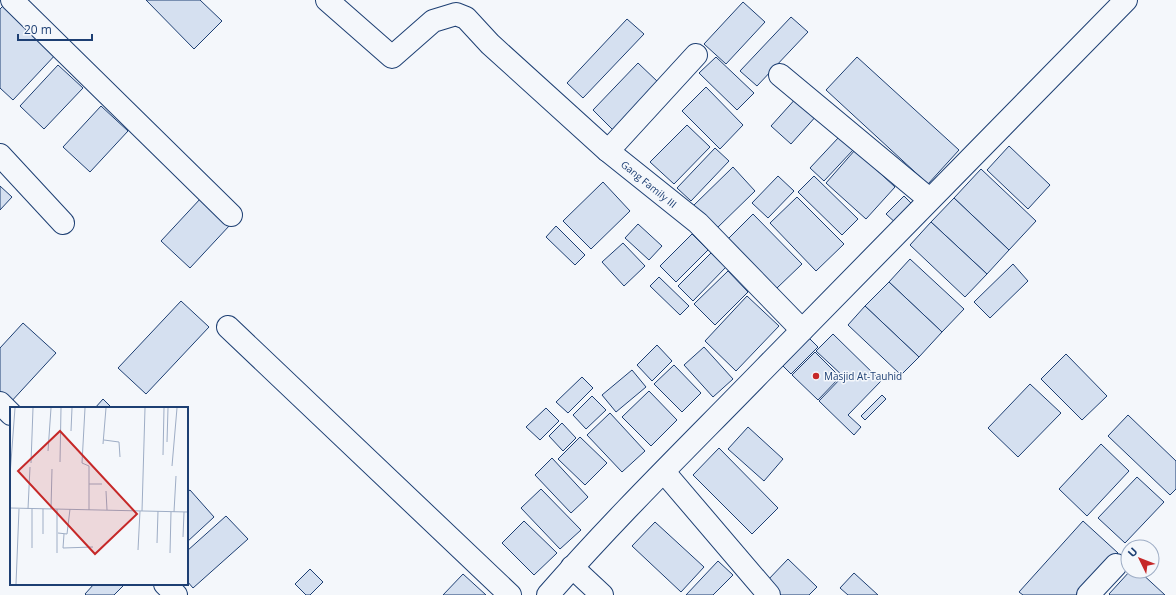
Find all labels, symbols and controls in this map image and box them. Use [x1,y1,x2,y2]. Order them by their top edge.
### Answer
scale bar [18,16,92,42]
text: 20 m [24,21,52,38]
street label: Gang Family III [618,157,680,211]
place label: Masjid At-Tauhid [824,369,902,383]
marker: Masjid At-Tauhid [811,371,821,381]
inset map [10,407,188,585]
north arrow [1120,539,1160,579]
text: U [1124,544,1141,560]

